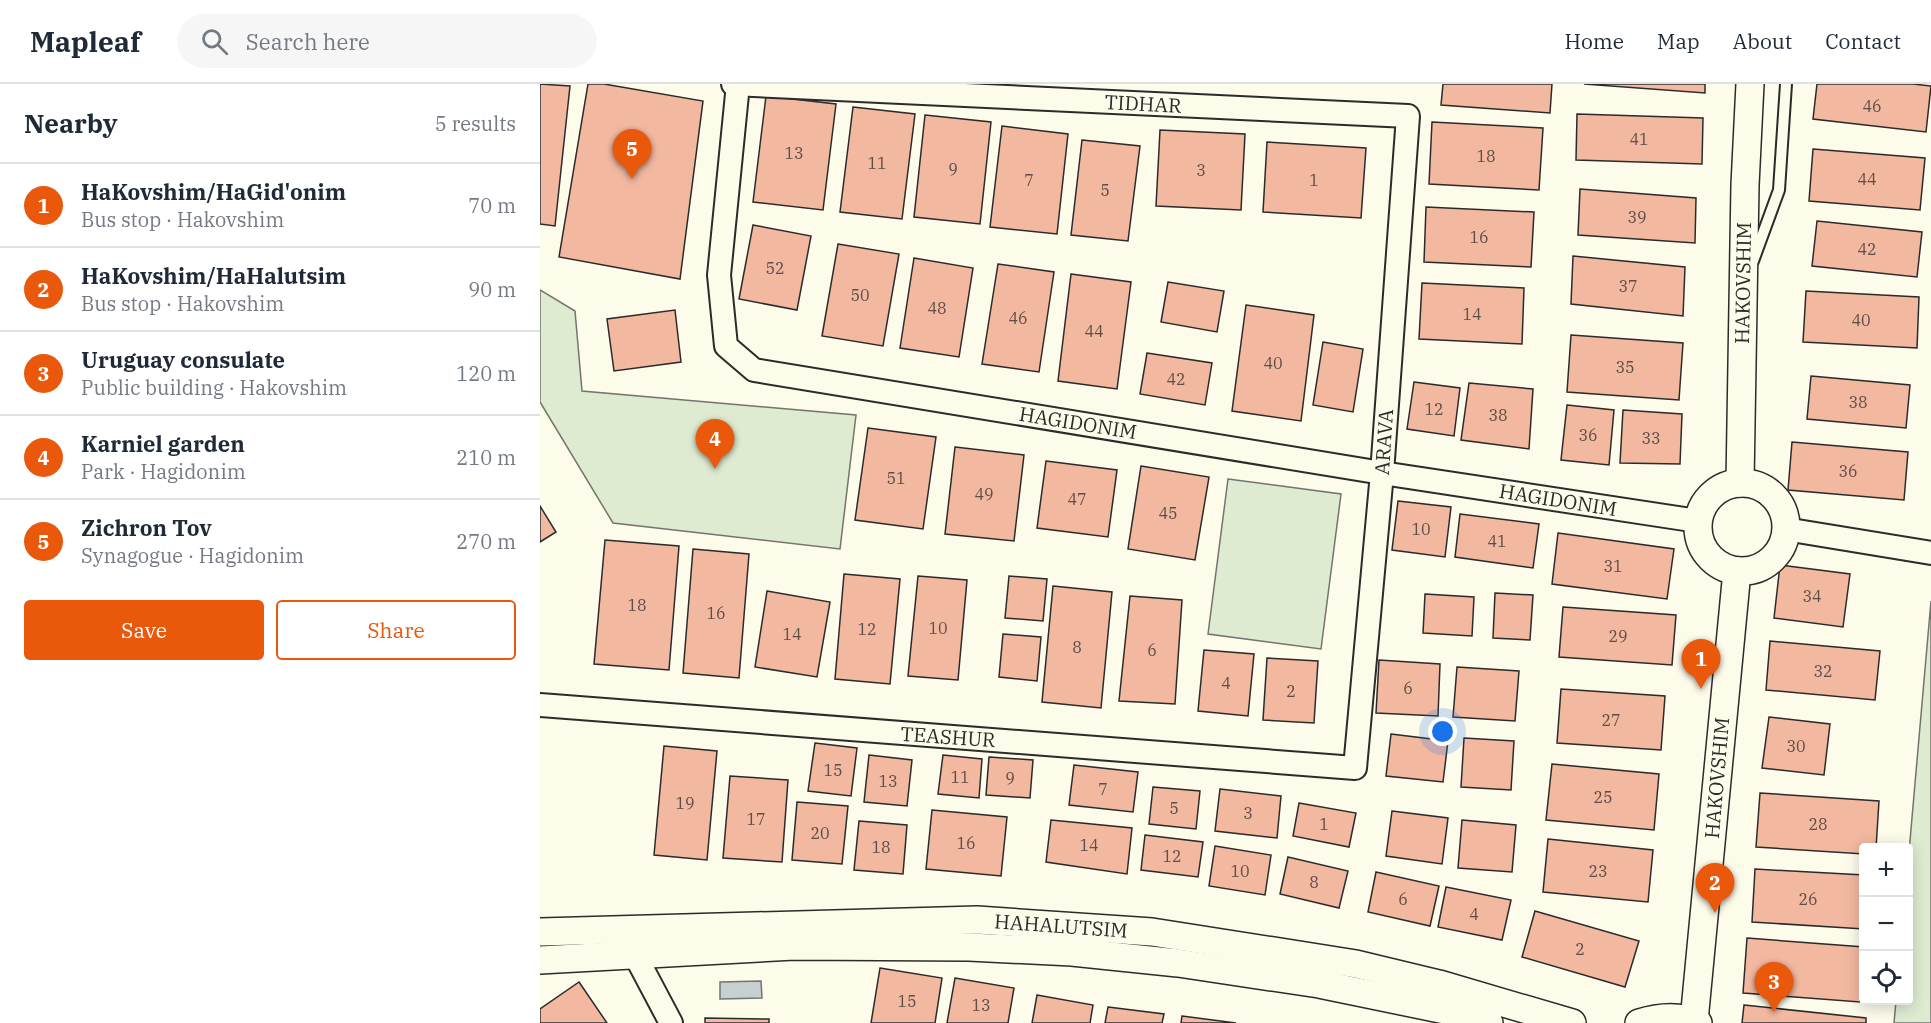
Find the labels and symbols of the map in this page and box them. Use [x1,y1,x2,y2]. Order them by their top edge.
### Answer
street label: TIDHAR [1104,88,1183,119]
house number: 46 [1862,96,1882,116]
house number: 41 [1629,129,1649,149]
pin: 5 [612,130,652,179]
house number: 13 [784,143,804,163]
house number: 18 [1476,146,1496,166]
house number: 11 [867,153,887,173]
house number: 9 [948,159,958,179]
house number: 3 [1196,160,1206,180]
house number: 44 [1857,169,1877,189]
house number: 7 [1024,170,1034,190]
house number: 1 [1309,170,1319,190]
house number: 5 [1100,180,1110,200]
house number: 39 [1627,207,1647,227]
street label: HAKOVSHIM [1728,222,1757,344]
house number: 16 [1469,227,1489,247]
house number: 42 [1857,239,1877,259]
house number: 52 [765,258,785,278]
house number: 37 [1618,276,1638,296]
house number: 50 [850,285,870,305]
house number: 48 [927,298,947,318]
house number: 14 [1462,304,1482,324]
house number: 46 [1008,308,1028,328]
house number: 40 [1851,310,1871,330]
house number: 44 [1084,321,1104,341]
house number: 40 [1263,353,1283,373]
house number: 35 [1615,357,1635,377]
house number: 42 [1166,369,1186,389]
house number: 38 [1848,392,1868,412]
house number: 12 [1424,399,1444,419]
street label: HAGIDONIM [1017,400,1139,445]
house number: 38 [1488,405,1508,425]
street label: ARAVA [1368,408,1399,476]
pin: 4 [696,420,735,469]
house number: 36 [1578,425,1598,445]
house number: 33 [1641,428,1661,448]
house number: 36 [1838,461,1858,481]
house number: 51 [886,468,906,488]
street label: HAGIDONIM [1497,477,1619,522]
house number: 49 [974,484,994,504]
house number: 47 [1067,489,1087,509]
house number: 45 [1158,503,1178,523]
house number: 10 [1411,519,1431,539]
house number: 41 [1487,531,1507,551]
house number: 31 [1603,556,1623,576]
house number: 34 [1802,586,1822,606]
house number: 18 [627,595,647,615]
house number: 16 [706,603,726,623]
house number: 10 [928,618,948,638]
house number: 12 [857,619,877,639]
house number: 14 [782,624,802,644]
house number: 29 [1608,626,1628,646]
house number: 8 [1072,637,1082,657]
house number: 6 [1147,640,1157,660]
pin: 1 [1682,640,1720,689]
house number: 32 [1813,661,1833,681]
house number: 4 [1221,673,1231,693]
house number: 6 [1403,678,1413,698]
house number: 2 [1286,681,1296,701]
house number: 27 [1601,710,1621,730]
street label: HAKOVSHIM [1698,716,1735,840]
your location [1428,717,1457,746]
street label: TEASHUR [900,720,997,753]
house number: 30 [1786,736,1806,756]
house number: 15 [823,760,843,780]
house number: 11 [950,767,970,787]
house number: 9 [1005,768,1015,788]
house number: 13 [878,771,898,791]
house number: 7 [1098,779,1108,799]
house number: 25 [1593,787,1613,807]
house number: 19 [675,793,695,813]
house number: 5 [1169,798,1179,818]
house number: 3 [1243,803,1253,823]
house number: 17 [746,809,766,829]
house number: 1 [1319,814,1329,834]
house number: 28 [1808,814,1828,834]
house number: 20 [810,823,830,843]
house number: 16 [956,833,976,853]
house number: 14 [1079,835,1099,855]
house number: 18 [871,837,891,857]
house number: 12 [1162,846,1182,866]
house number: 10 [1230,861,1250,881]
house number: 23 [1588,861,1608,881]
pin: 2 [1696,864,1734,913]
house number: 8 [1309,872,1319,892]
house number: 6 [1398,889,1408,909]
house number: 26 [1798,889,1818,909]
house number: 4 [1469,904,1479,924]
street label: HAHALUTSIM [993,907,1129,944]
house number: 2 [1575,939,1585,959]
pin: 3 [1754,962,1794,1012]
house number: 15 [897,991,917,1011]
house number: 13 [971,995,991,1015]

